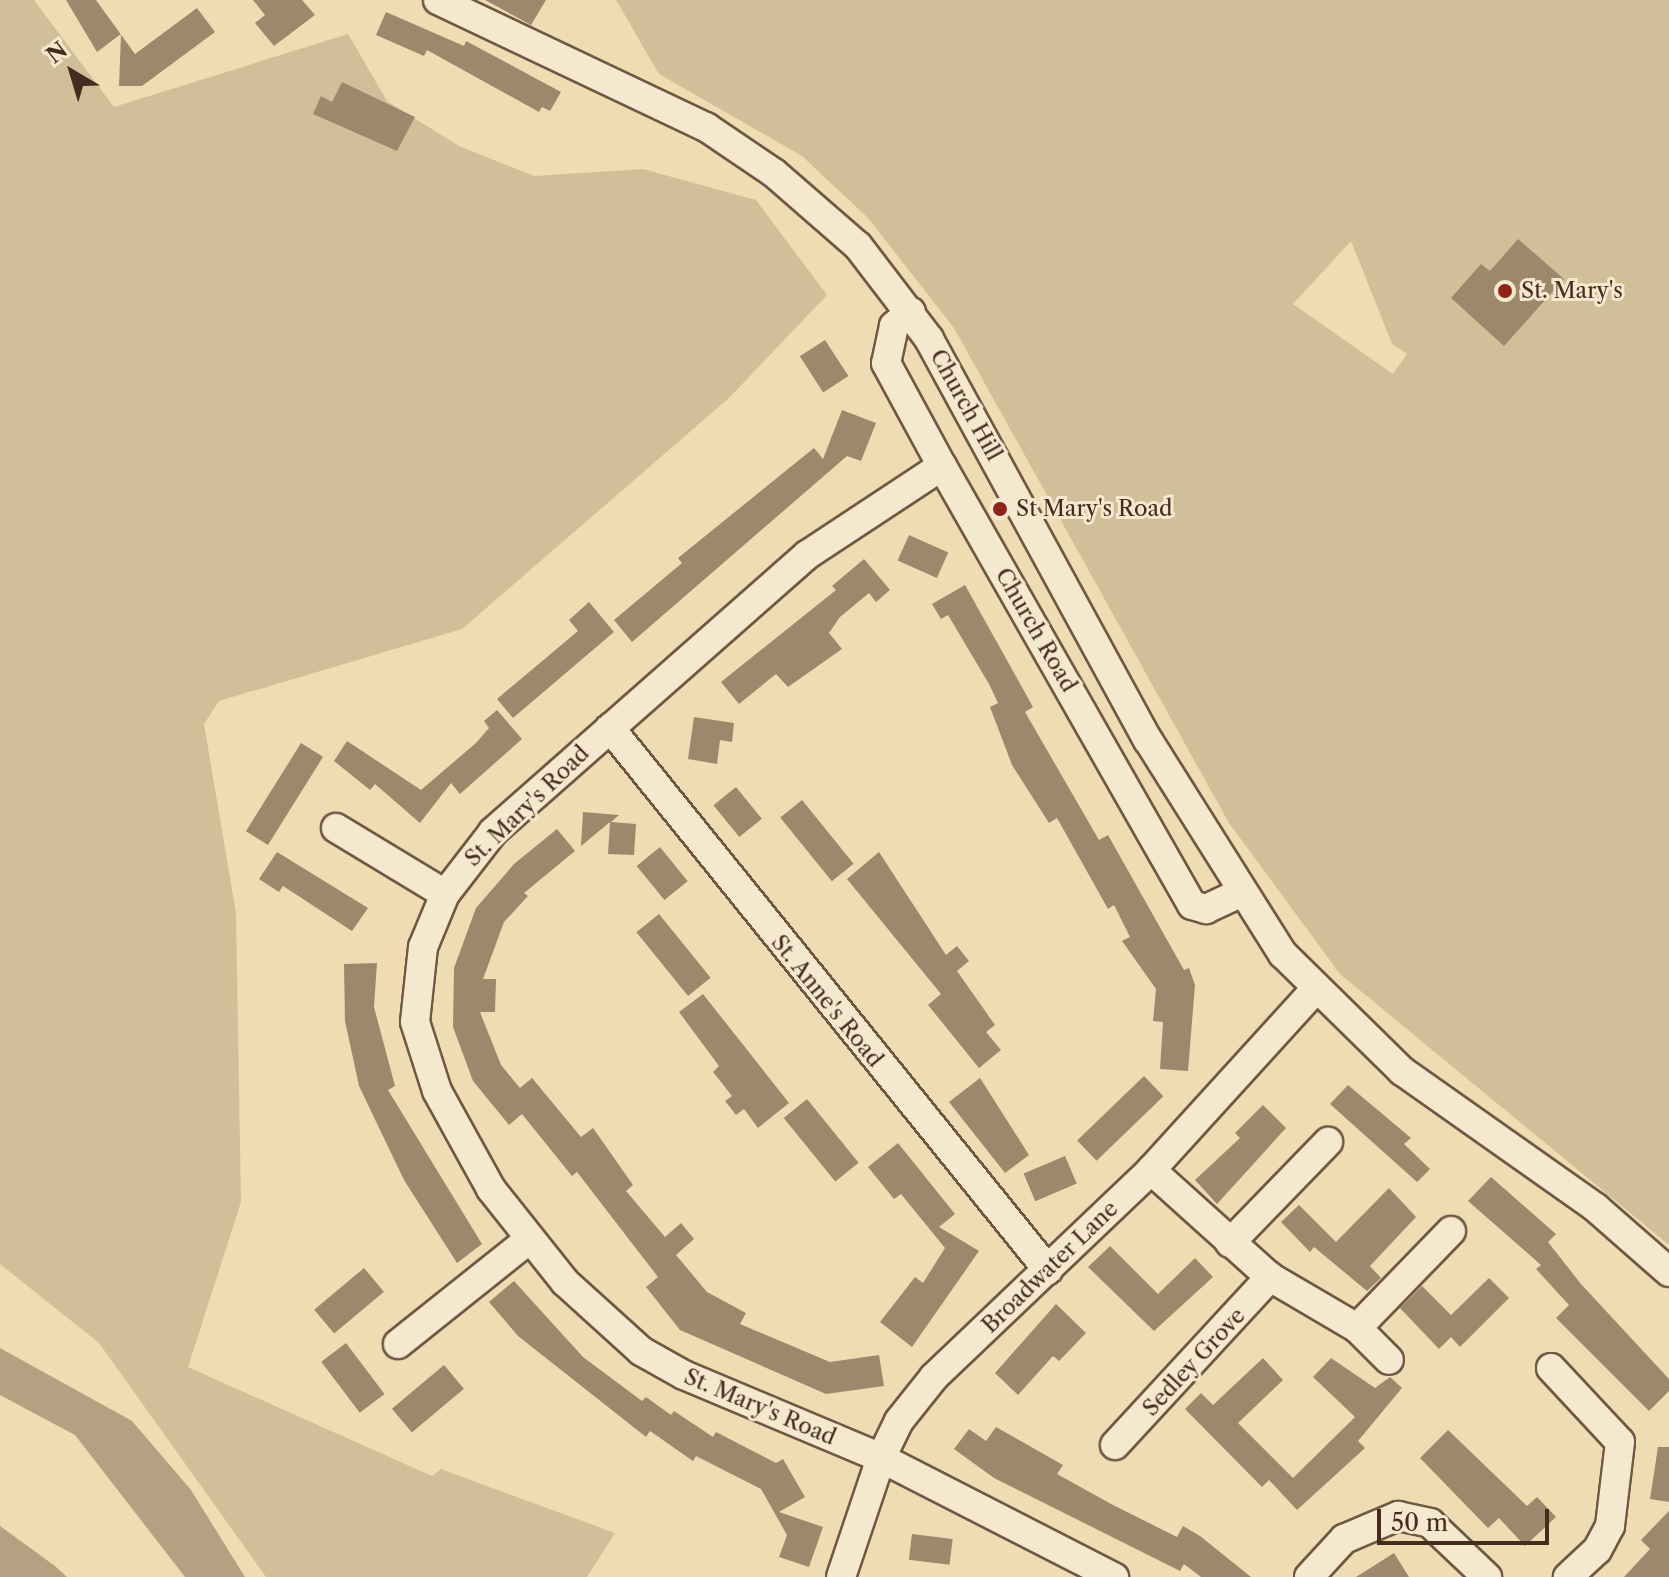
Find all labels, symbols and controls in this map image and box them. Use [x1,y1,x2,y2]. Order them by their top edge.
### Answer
north arrow [32,32,112,112]
text: N [41,36,73,69]
place label: St. Mary's [1521,278,1623,304]
marker: St. Mary's [1496,282,1514,300]
street label: Church Hill [925,345,1007,465]
place label: St Mary's Road [1016,496,1172,522]
marker: St Mary's Road [991,500,1009,518]
street label: Church Road [990,563,1082,697]
street label: St. Mary's Road [460,740,594,872]
street label: St. Anne's Road [765,929,889,1073]
street label: Broadwater Lane [976,1195,1124,1339]
street label: Sedley Grove [1137,1302,1251,1422]
street label: St. Mary's Road [680,1363,840,1451]
scale bar [1381,1493,1553,1543]
text: 50 m [1391,1508,1448,1537]

